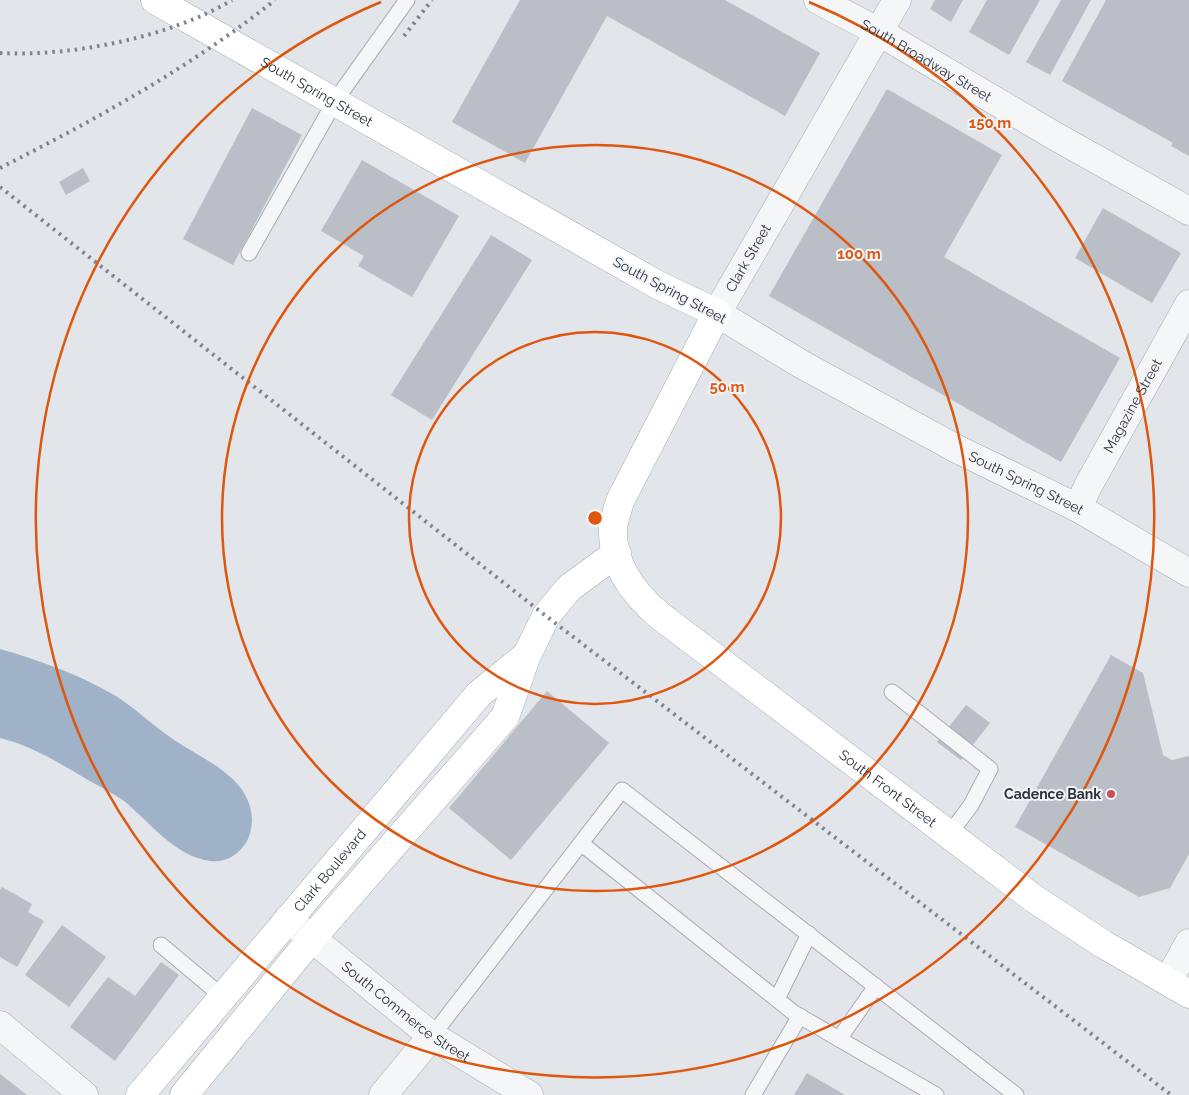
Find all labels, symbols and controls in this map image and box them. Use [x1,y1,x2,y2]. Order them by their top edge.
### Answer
street label: South Broadway Street [858,16,995,105]
street label: South Spring Street [258,54,376,130]
text: 150 m [969,114,1011,132]
street label: Clark Street [722,221,774,295]
text: 100 m [837,245,881,263]
street label: South Spring Street [611,253,730,327]
street label: Magazine Street [1100,356,1165,455]
text: 50 m [709,378,745,396]
street label: South Spring Street [966,448,1087,518]
centre of rings [586,509,604,527]
street label: South Front Street [836,746,940,830]
place label: Cadence Bank [1004,786,1101,802]
marker: Cadence Bank [1105,788,1117,800]
street label: Clark Boulevard [290,826,369,915]
street label: South Commerce Street [339,958,473,1065]

